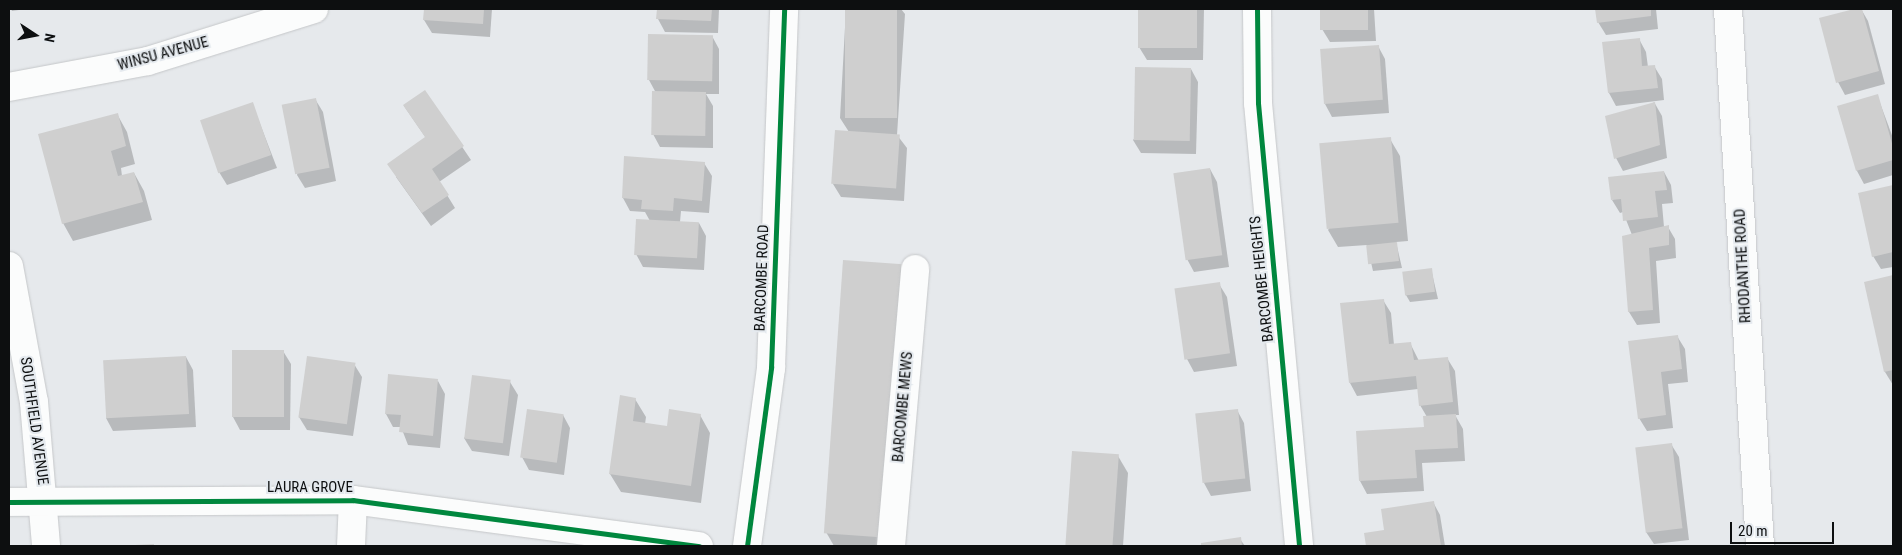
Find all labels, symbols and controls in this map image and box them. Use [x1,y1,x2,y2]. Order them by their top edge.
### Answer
north arrow [10,10,60,60]
text: N [41,32,58,44]
street label: WINSU AVENUE [116,33,210,75]
street label: RHODANTHE ROAD [1731,208,1755,324]
street label: BARCOMBE HEIGHTS [1246,215,1278,343]
street label: BARCOMBE ROAD [751,224,773,332]
street label: BARCOMBE MEWS [889,351,917,463]
street label: SOUTHFIELD AVENUE [16,356,52,486]
street label: LAURA GROVE [267,479,353,497]
scale bar [1732,512,1836,544]
text: 20 m [1738,522,1768,540]

